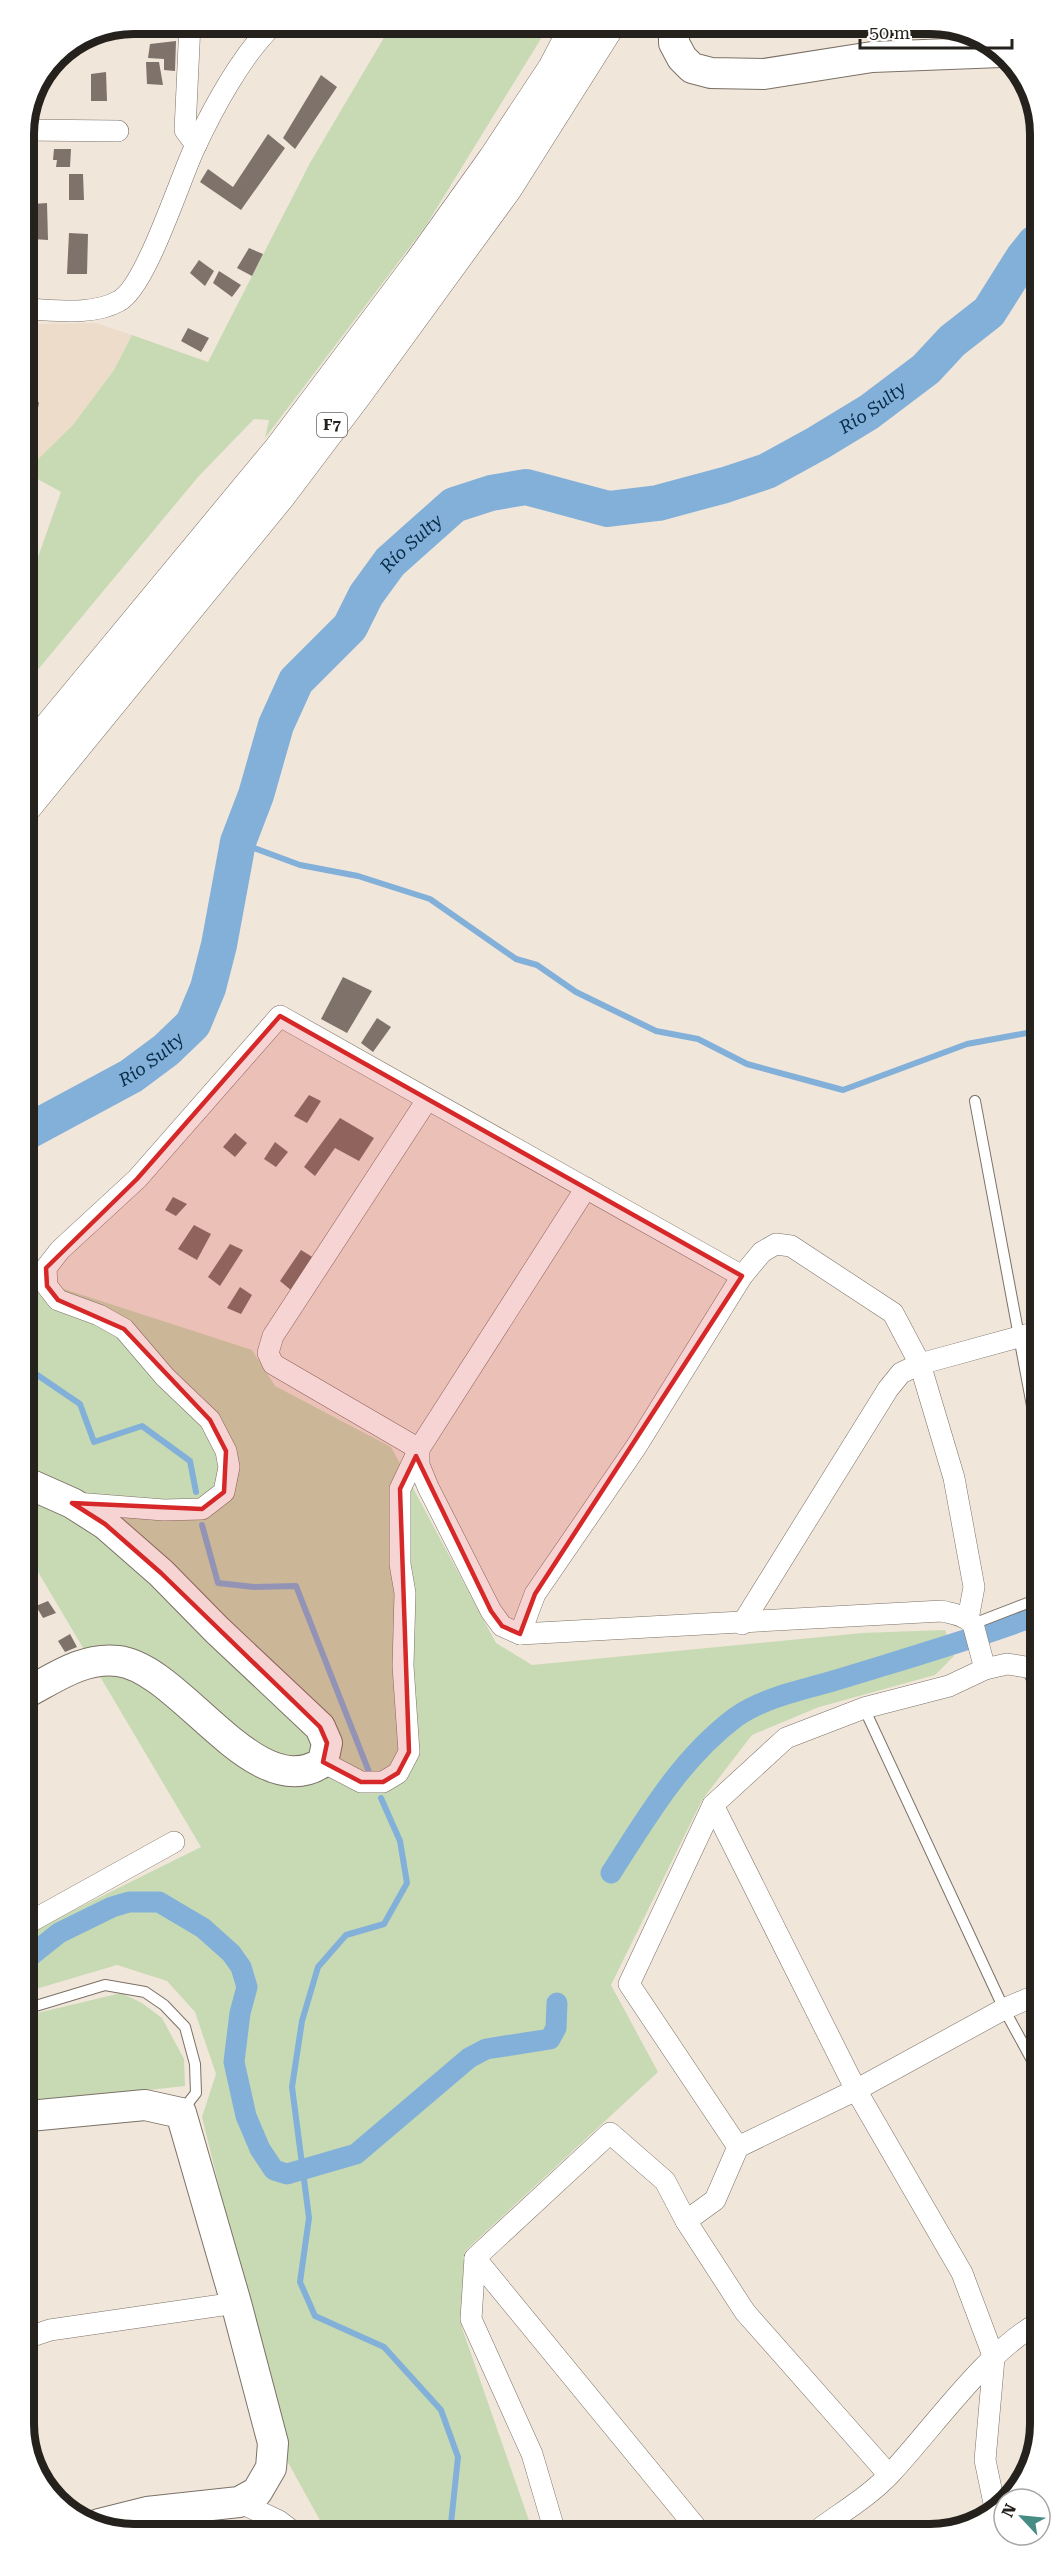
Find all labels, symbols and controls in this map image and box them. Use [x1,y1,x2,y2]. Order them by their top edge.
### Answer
scale bar [860,12,1012,50]
text: 50 m [869,22,910,43]
water label: Río Sulty [834,376,910,438]
road number: F7 [317,413,347,437]
water label: Río Sulty [375,509,447,577]
water label: Río Sulty [114,1027,188,1091]
north arrow [992,2487,1052,2547]
text: N [998,2501,1020,2520]

